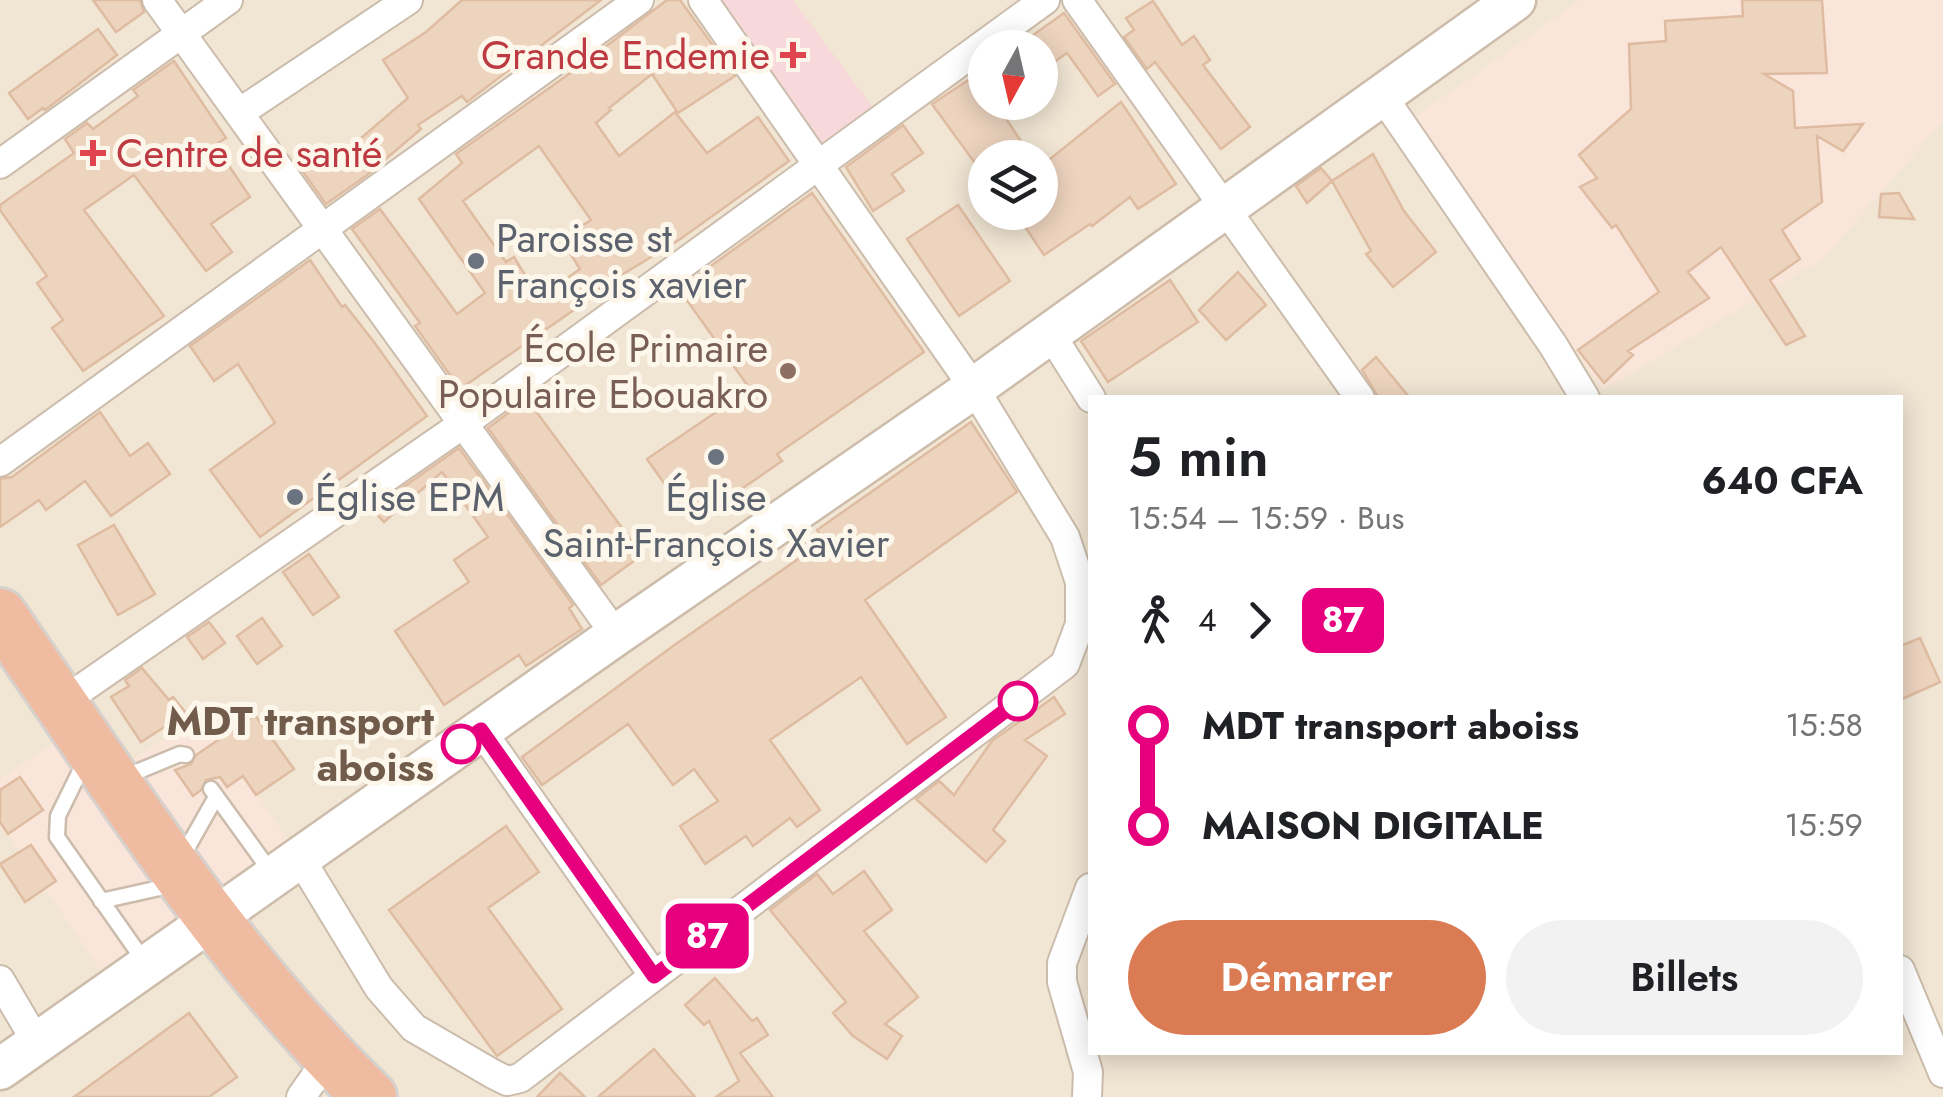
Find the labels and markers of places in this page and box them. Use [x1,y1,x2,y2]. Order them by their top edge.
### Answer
place label: Grande Endemie [481,26,770,84]
marker: Grande Endemie [780,42,806,68]
place label: Centre de santé [116,124,382,182]
marker: Centre de santé [80,140,106,166]
place label: Paroisse st François xavier [496,209,747,313]
marker: Paroisse st François xavier [465,250,487,272]
place label: École Primaire Populaire Ebouakro [438,319,768,423]
marker: École Primaire Populaire Ebouakro [777,360,799,382]
marker: Église Saint-François Xavier [705,446,727,468]
place label: Église EPM [315,468,504,526]
place label: Église Saint-François Xavier [543,468,890,572]
marker: Église EPM [284,486,306,508]
unlabelled marker [999,682,1037,720]
place label: MDT transport aboiss [166,692,434,796]
marker: MDT transport aboiss [442,725,480,763]

